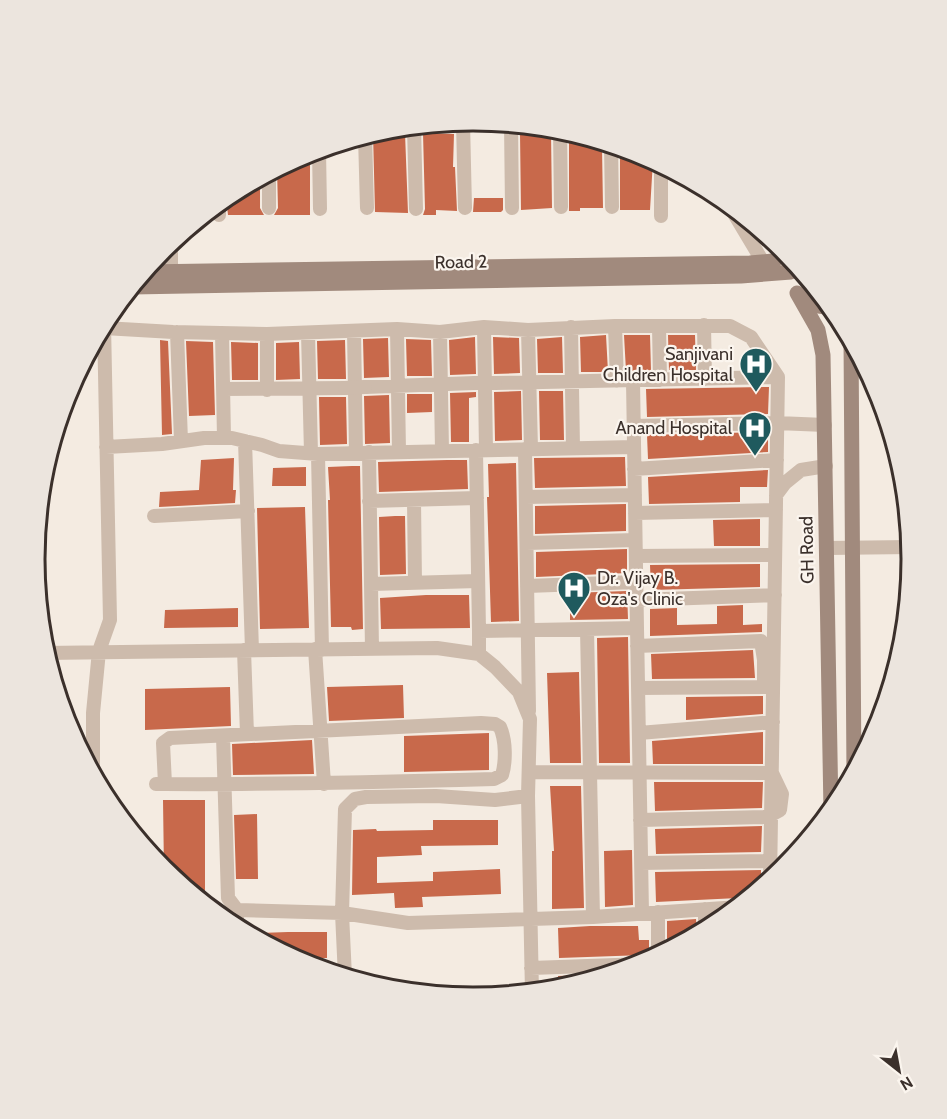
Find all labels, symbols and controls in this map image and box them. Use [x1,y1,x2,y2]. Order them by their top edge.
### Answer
street label: Road 2 [435,251,487,273]
place label: Sanjivani Children Hospital [603,343,734,386]
hospital icon: Sanjivani Children Hospital [738,346,774,393]
hospital icon: Anand Hospital [737,410,773,457]
place label: Anand Hospital [616,417,733,439]
street label: GH Road [795,516,819,584]
place label: Dr. Vijay B. Oza's Clinic [597,567,683,610]
hospital icon: Dr. Vijay B. Oza's Clinic [556,570,592,617]
north arrow [869,1041,929,1101]
text: N [897,1072,916,1094]

